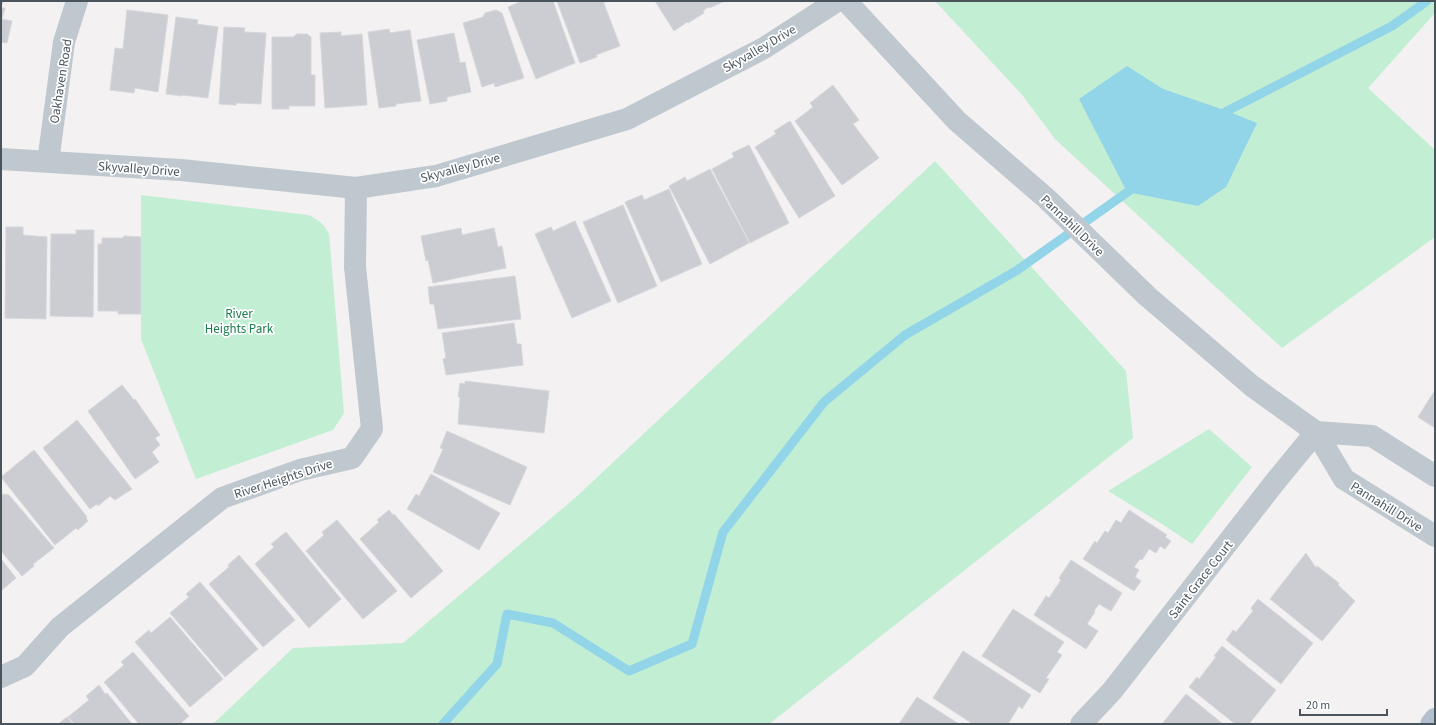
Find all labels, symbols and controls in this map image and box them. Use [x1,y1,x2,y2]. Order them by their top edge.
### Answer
street label: Skyvalley Drive [720,21,799,77]
street label: Oakhaven Road [45,38,77,125]
street label: Skyvalley Drive [418,149,502,187]
street label: Skyvalley Drive [97,157,180,181]
street label: Pannahill Drive [1037,191,1108,261]
park label: River Heights Park [205,305,274,338]
street label: River Heights Drive [232,455,335,503]
street label: Pannahill Drive [1347,478,1426,536]
street label: Saint Grace Court [1165,536,1237,622]
scale bar [1300,691,1387,717]
text: 20 m [1306,697,1330,714]

